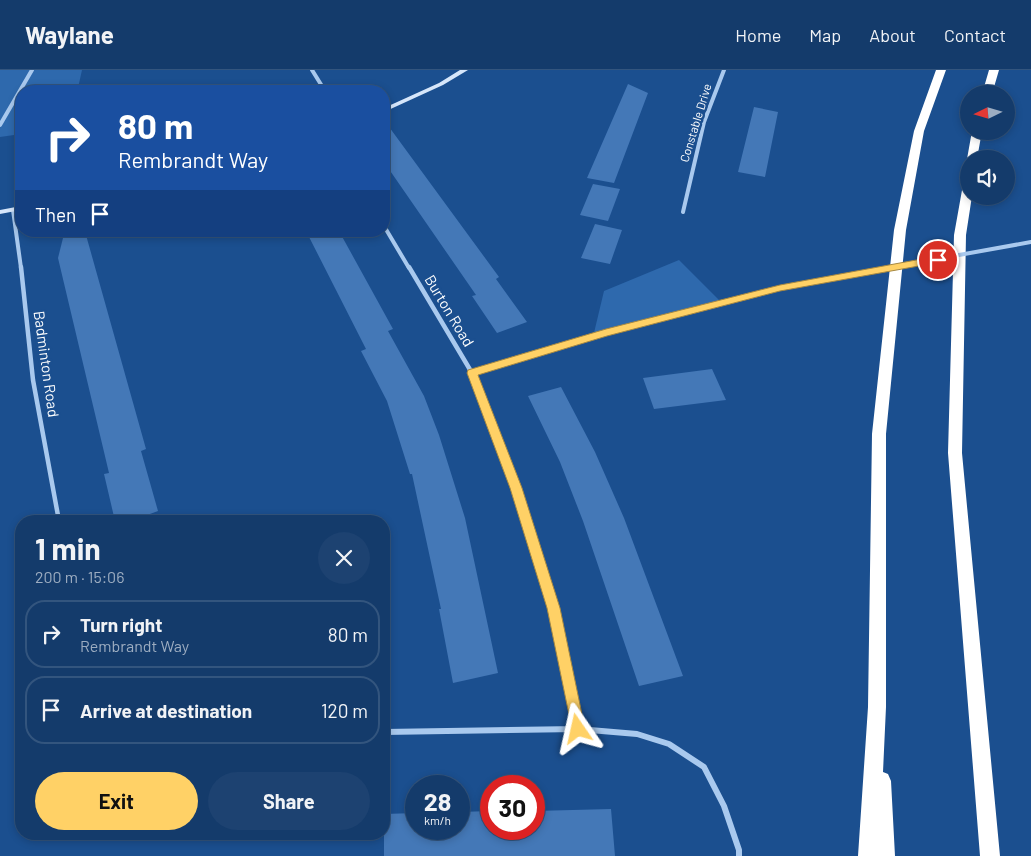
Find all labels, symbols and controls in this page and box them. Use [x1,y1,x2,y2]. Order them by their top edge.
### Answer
text: Waylane [25,20,114,49]
text: Home [735,24,781,46]
text: Map [809,24,841,46]
text: About [869,24,916,46]
text: Contact [944,24,1006,46]
street label: Constable Drive [676,82,714,164]
north arrow [960,85,1015,140]
map controls [960,85,1015,205]
text: 80 m [118,104,193,146]
icon: right [35,105,100,170]
text: Rembrandt Way [118,146,268,172]
button: sound [960,150,1015,205]
icon: arrive [86,200,114,228]
text: Then [35,203,76,226]
pin [917,239,959,281]
icon: arrive [924,246,952,274]
street label: Burton Road [421,271,478,350]
street label: Badminton Road [31,310,63,418]
text: 1 min [35,530,101,566]
button: close [318,532,370,584]
text: 200 m · 15:06 [35,567,124,586]
text: Turn right [80,613,162,636]
icon: right [37,620,65,648]
text: 80 m [328,623,368,646]
text: Rembrandt Way [80,636,189,655]
icon: arrive [37,696,65,724]
text: Arrive at destination [80,699,252,722]
text: 120 m [321,699,368,722]
position arrow [551,702,603,754]
button: Exit [35,772,198,830]
button: Share [208,772,370,830]
speed limit sign: 30 [480,775,545,840]
text: 28 [424,786,451,816]
text: km/h [424,813,451,827]

